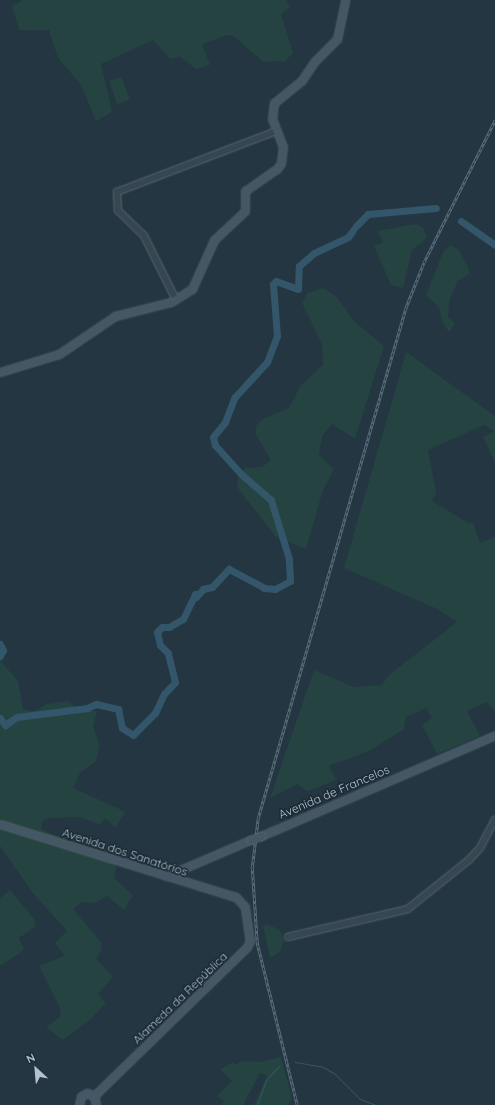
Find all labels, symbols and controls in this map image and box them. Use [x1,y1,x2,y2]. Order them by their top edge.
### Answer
street label: Avenida de Francelos [276,762,392,822]
street label: Avenida dos Sanatórios [61,825,189,879]
street label: Alameda da República [130,949,230,1047]
north arrow [16,1049,56,1089]
text: N [24,1050,37,1066]

